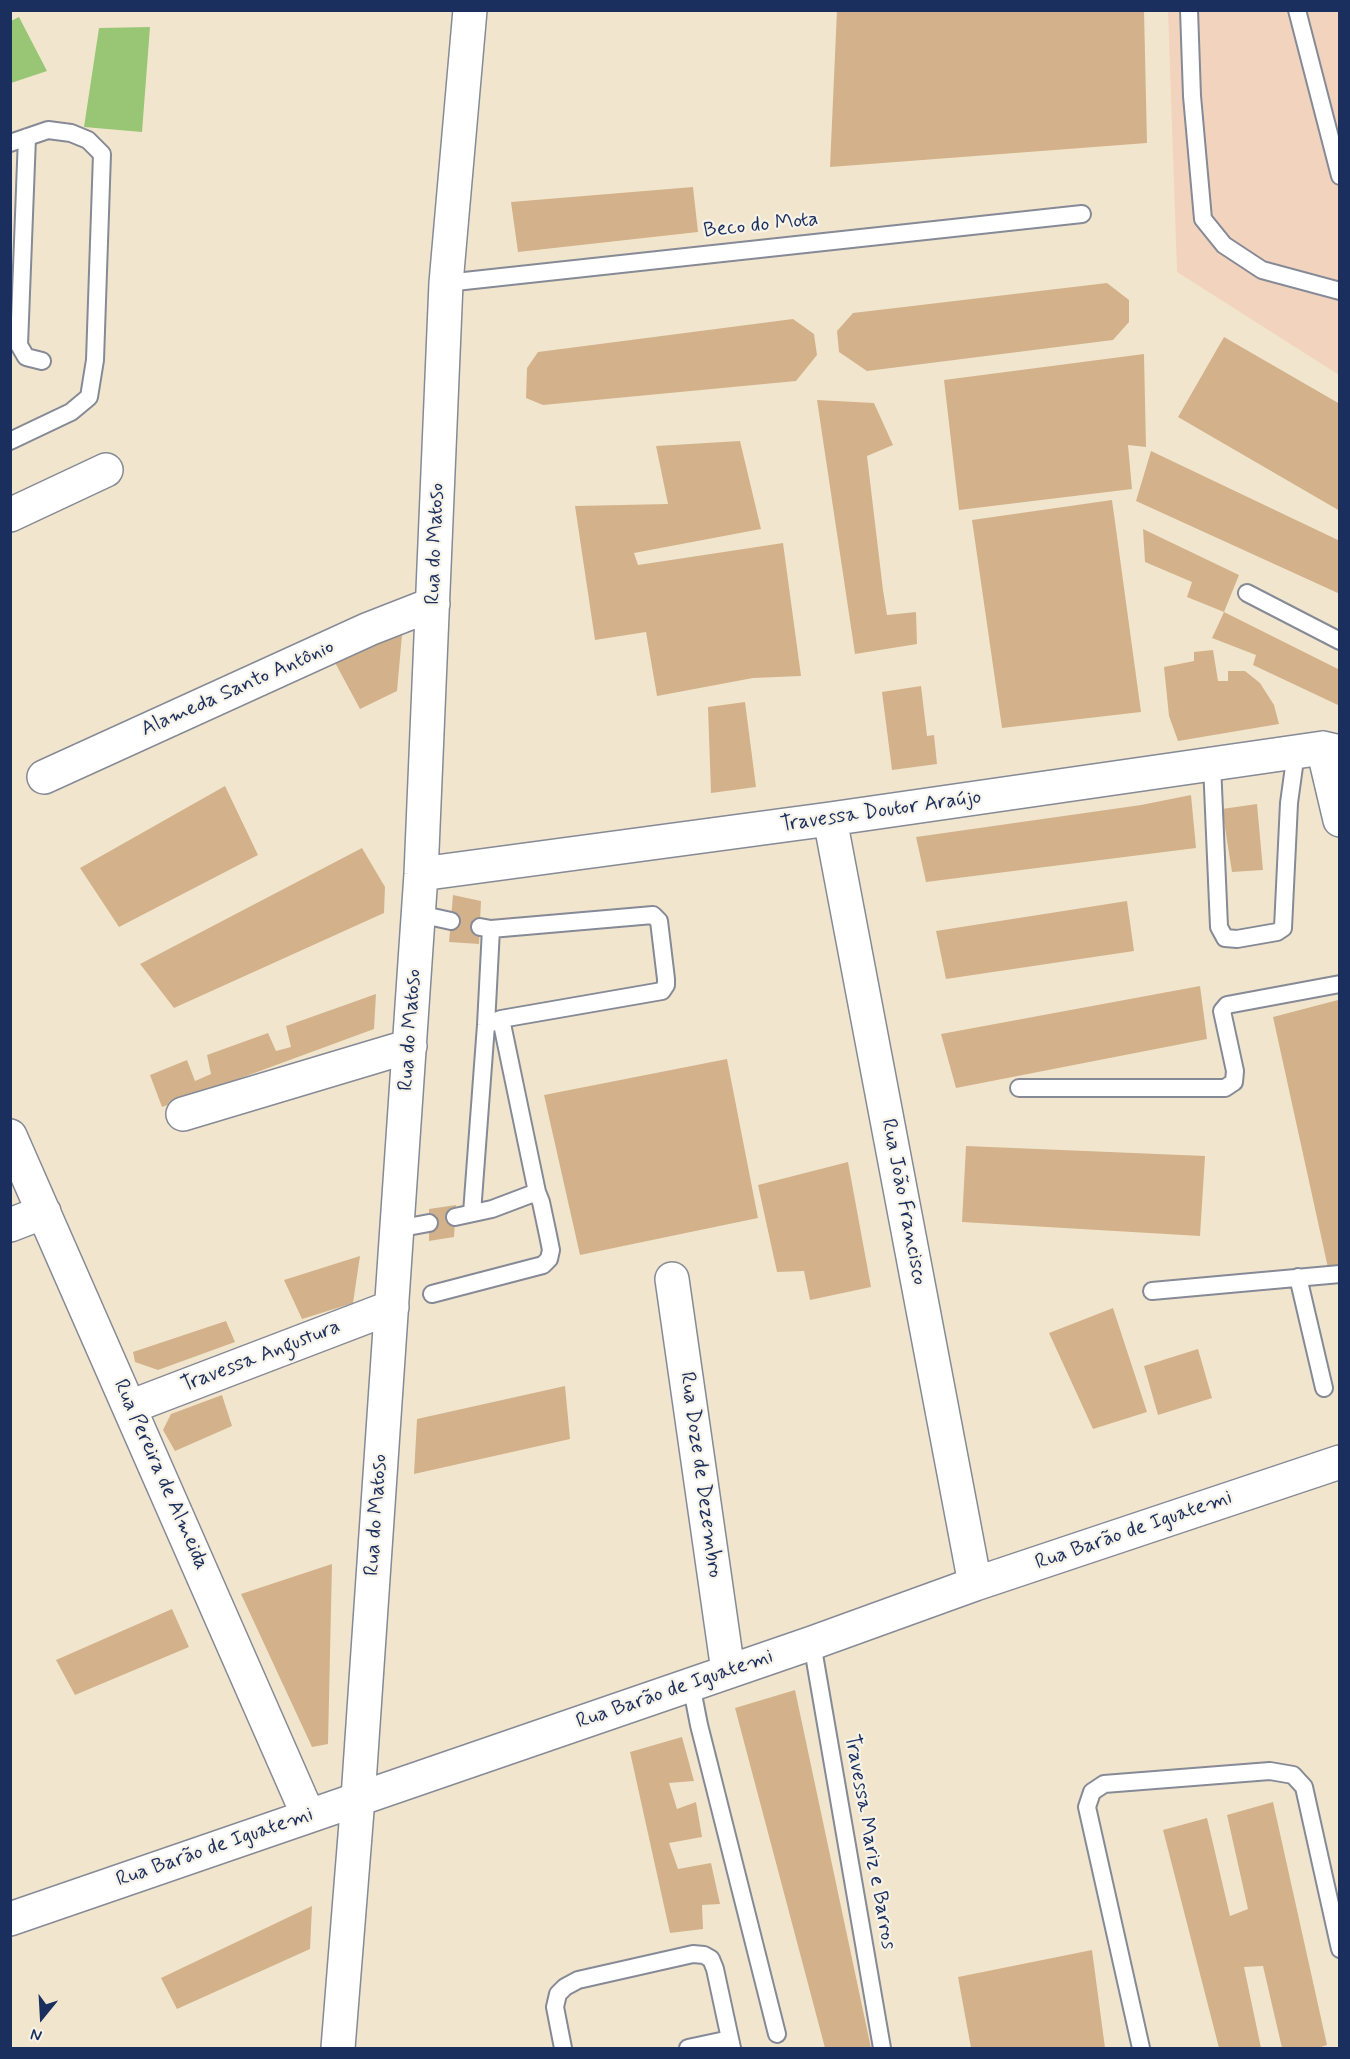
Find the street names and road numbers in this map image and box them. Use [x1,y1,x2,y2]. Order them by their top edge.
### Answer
street label: Beco do Mota [702,207,820,245]
street label: Rua do Matoso [421,483,451,605]
street label: Alameda Santo Antônio [138,635,338,743]
street label: Travessa Doutor Araújo [779,785,983,839]
street label: Rua do Matoso [394,968,428,1092]
street label: Rua João Francisco [875,1117,931,1287]
street label: Travessa Angustura [178,1315,344,1399]
street label: Rua Doze de Dezembro [673,1370,727,1580]
street label: Rua Pereira de Almeida [107,1376,213,1574]
street label: Rua do Matoso [360,1453,394,1577]
street label: Rua Barão de Iguatemi [1032,1485,1236,1577]
street label: Rua Barão de Iguatemi [573,1644,777,1736]
street label: Travessa Mariz e Barros [838,1732,900,1952]
street label: Rua Barão de Iguatemi [113,1802,317,1894]

